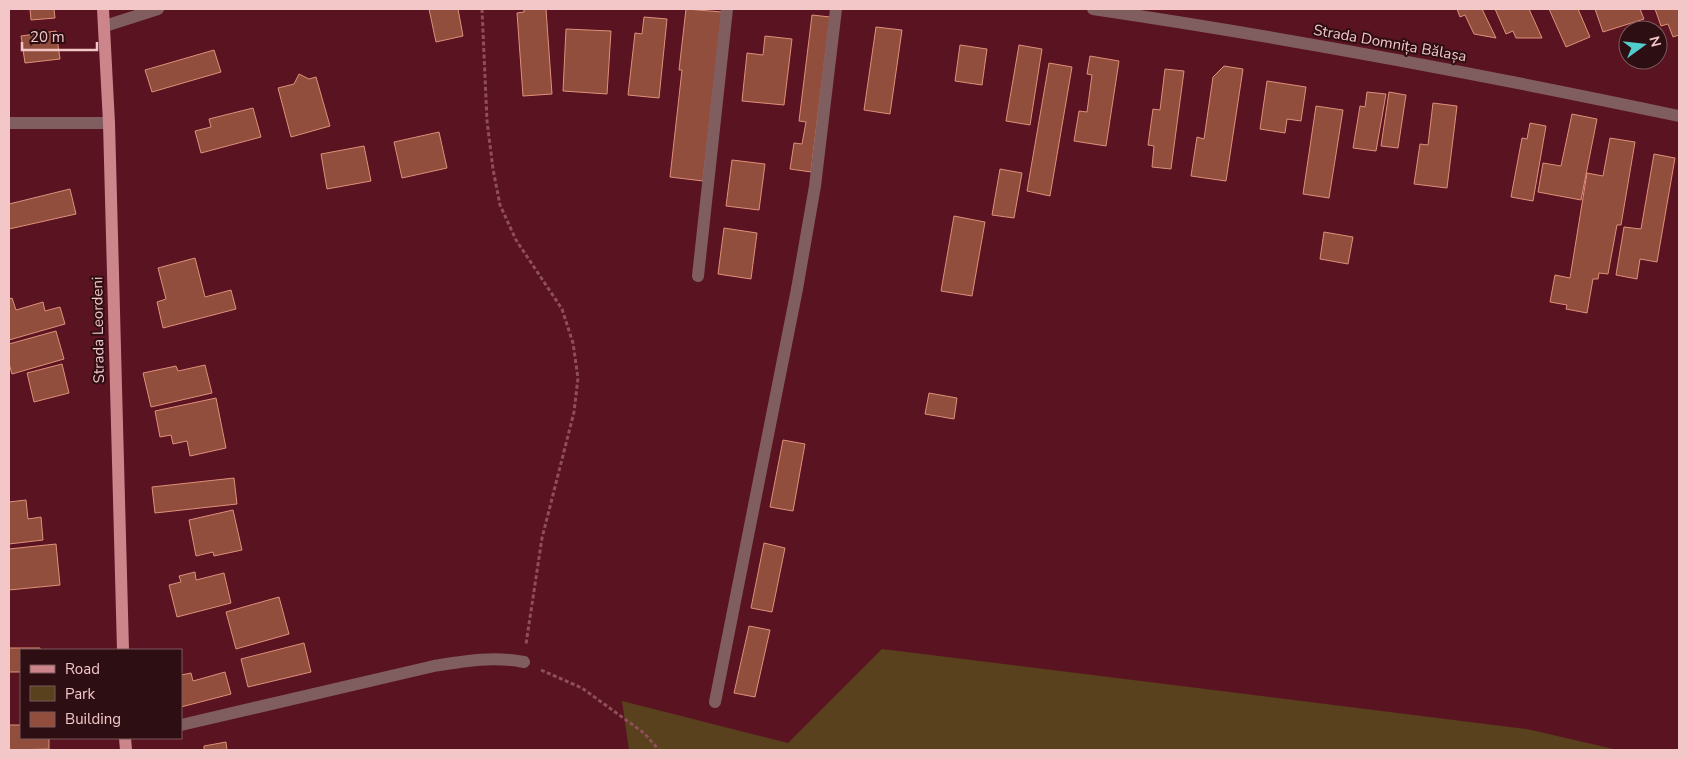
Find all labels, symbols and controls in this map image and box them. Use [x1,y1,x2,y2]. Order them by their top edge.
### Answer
scale bar [22,20,98,52]
street label: Strada Domnița Bălașa [1312,20,1468,66]
north arrow [1618,20,1668,70]
text: 20 m [30,27,65,47]
text: N [1645,34,1666,49]
street label: Strada Leordeni [87,277,109,383]
legend [20,649,182,739]
text: Road [65,659,100,679]
text: Park [65,684,95,704]
text: Building [65,709,121,729]

